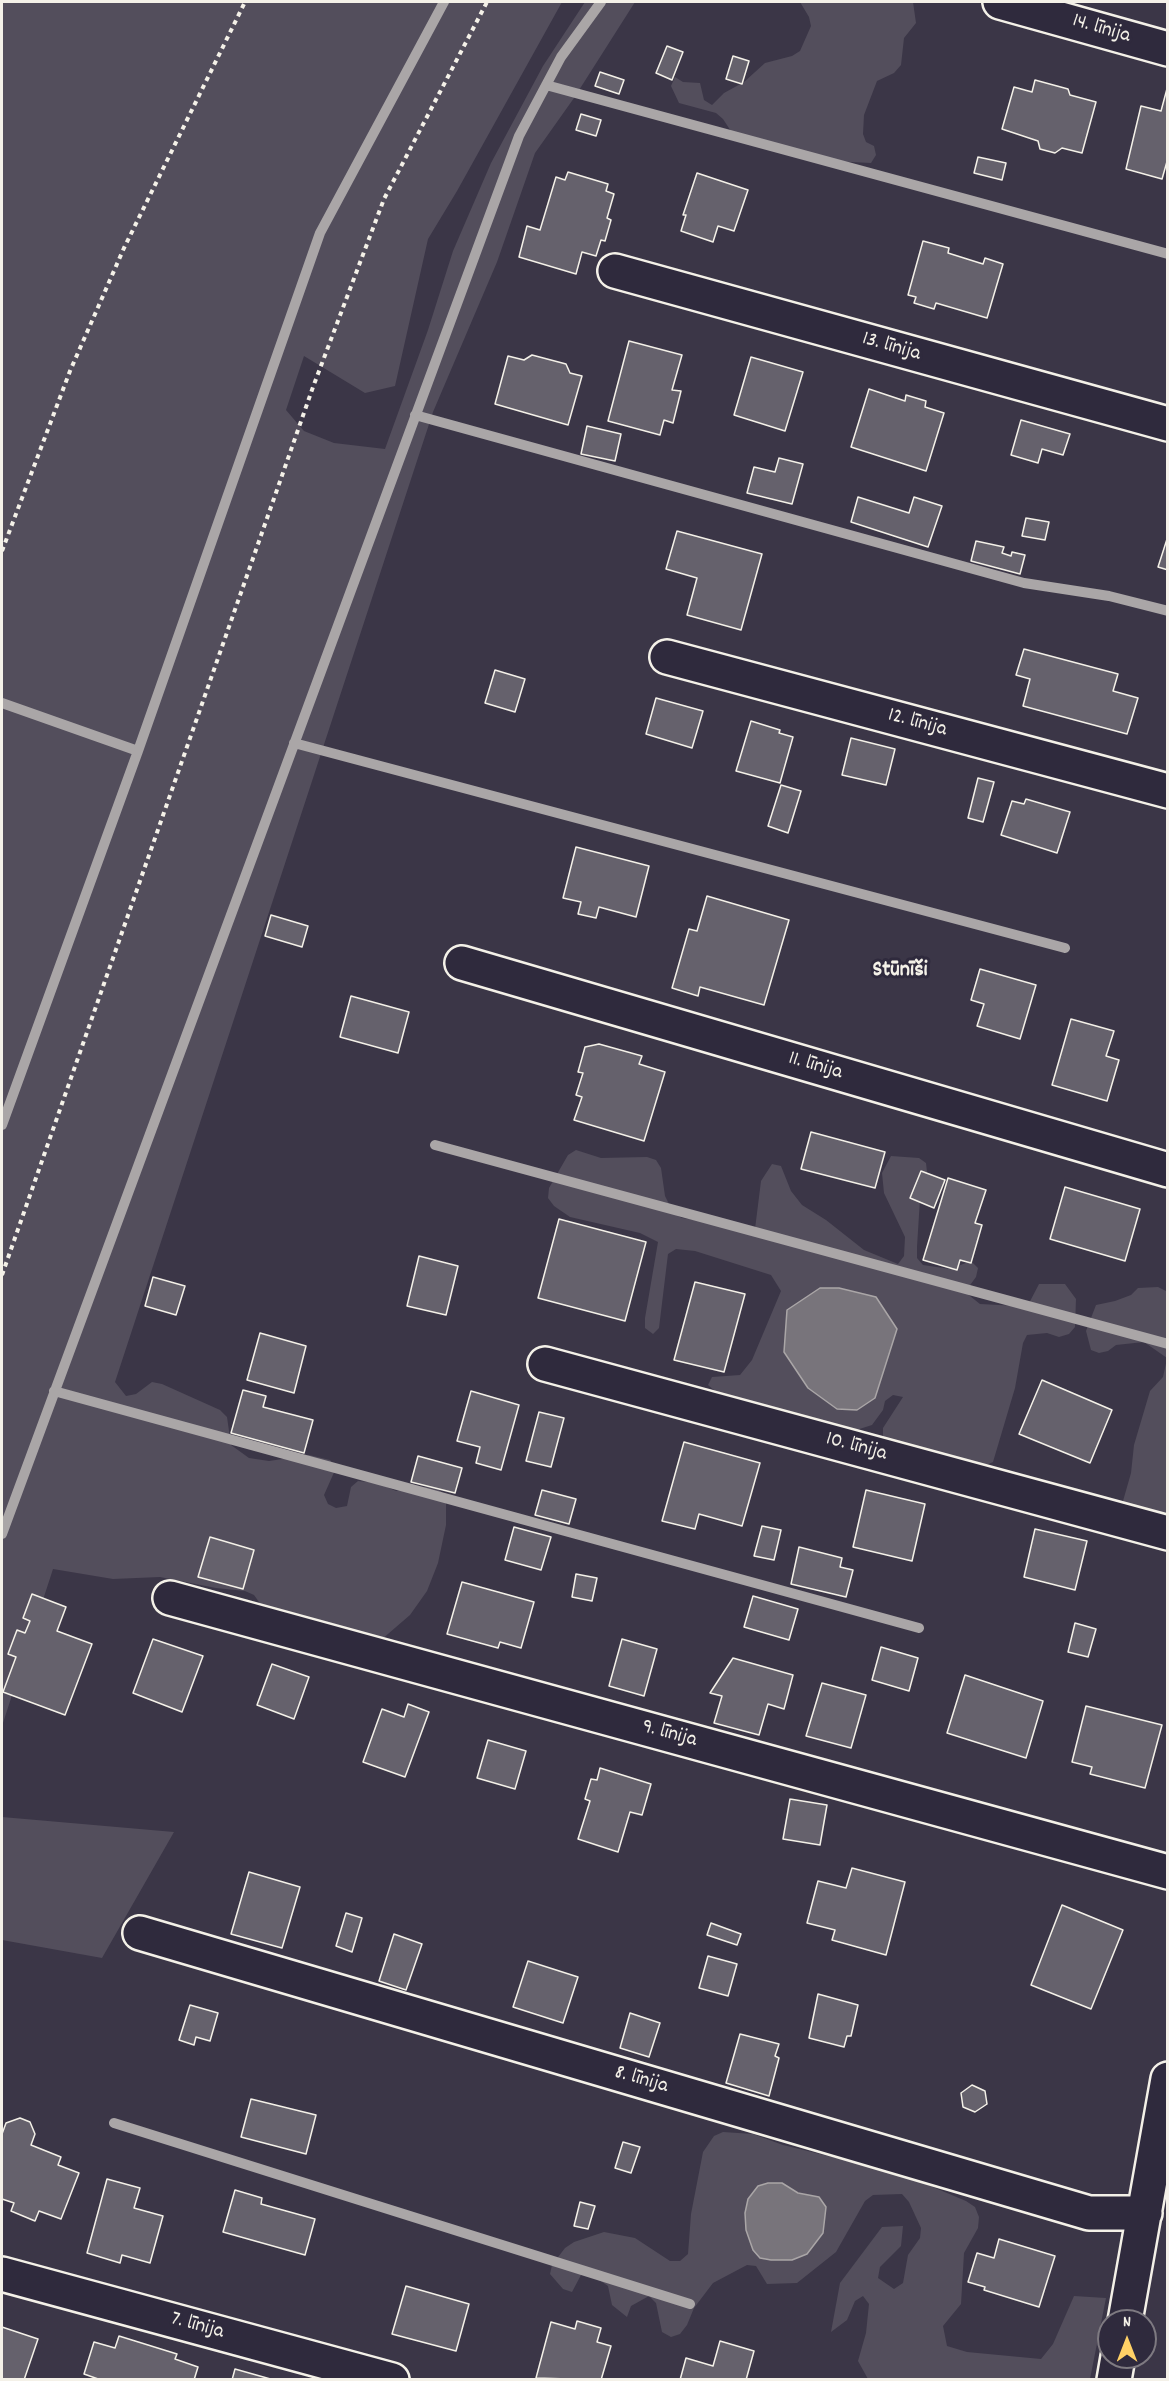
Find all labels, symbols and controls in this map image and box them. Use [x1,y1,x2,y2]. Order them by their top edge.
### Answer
street label: 14. līnija [1069,10,1133,50]
street label: 13. līnija [859,328,923,368]
street label: 12. līnija [885,704,949,744]
district label: Stūnīši [872,959,928,985]
street label: 11. līnija [785,1047,845,1087]
street label: 10. līnija [823,1428,889,1468]
street label: 9. līnija [639,1716,699,1754]
street label: 8. līnija [611,2061,671,2101]
street label: 7. līnija [168,2308,226,2346]
north arrow [1097,2309,1157,2369]
text: N [1123,2311,1131,2334]

